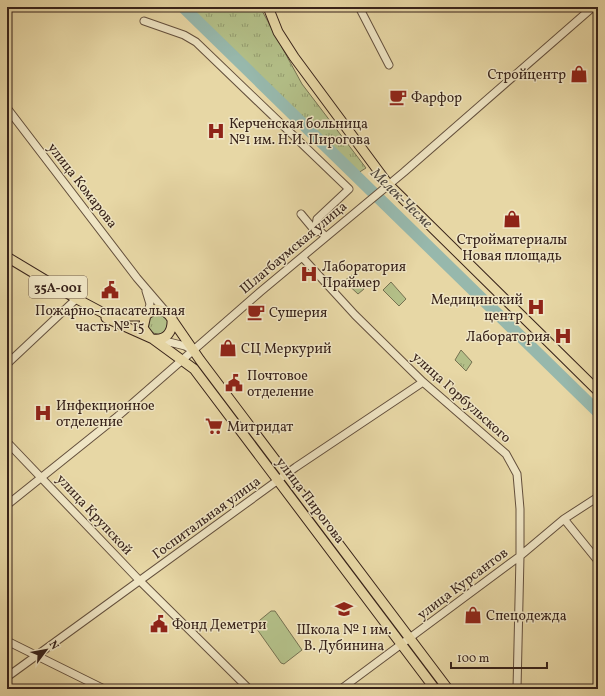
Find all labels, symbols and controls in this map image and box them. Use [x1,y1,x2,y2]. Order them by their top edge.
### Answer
shop icon: Стройцентр [569,64,589,84]
place label: Стройцентр [488,66,566,85]
cafe icon: Фарфор [388,87,408,107]
place label: Фарфор [411,89,462,108]
place label: Керченская больница №1 им. Н.И. Пирогова [229,115,370,150]
hospital icon: Керченская больница №1 им. Н.И. Пирогова [206,121,226,141]
street label: улица Комарова [42,139,121,233]
water label: Мелек-Чесме [364,163,437,234]
street label: Шлагбаумская улица [236,198,352,299]
shop icon: Стройматериалы Новая площадь [502,209,522,229]
place label: Стройматериалы Новая площадь [457,231,567,266]
place label: Лаборатория Праймер [322,258,406,293]
hospital icon: Лаборатория Праймер [299,264,319,284]
road number: 35А-001 [29,276,87,298]
public building icon: Пожарно-спасательная часть № 15 [100,280,120,300]
place label: Медицинский центр [431,291,523,326]
hospital icon: Медицинский центр [526,297,546,317]
place label: Пожарно-спасательная часть № 15 [35,302,185,337]
cafe icon: Сушерия [246,302,266,322]
place label: Сушерия [269,304,327,323]
hospital icon: Лаборатория [553,326,573,346]
place label: Лаборатория [466,328,550,347]
shop icon: СЦ Меркурий [218,338,238,358]
place label: СЦ Меркурий [241,340,332,359]
street label: улица Горбульского [407,348,515,448]
place label: Почтовое отделение [247,367,314,402]
public building icon: Почтовое отделение [224,373,244,393]
place label: Инфекционное отделение [56,397,155,432]
hospital icon: Инфекционное отделение [33,403,53,423]
supermarket icon: Митридат [204,416,224,436]
place label: Митридат [227,418,293,437]
street label: улица Пирогова [271,454,349,548]
street label: улица Крупской [51,470,137,560]
street label: Госпитальная улица [149,472,265,564]
street label: улица Курсантов [414,544,512,625]
school or university icon: Школа № 1 им. В. Дубинина [334,599,354,619]
shop icon: Спецодежда [463,605,483,625]
place label: Спецодежда [486,607,567,626]
public building icon: Фонд Деметри [149,614,169,634]
place label: Фонд Деметри [172,616,267,635]
place label: Школа № 1 им. В. Дубинина [296,621,392,656]
north arrow [26,630,66,670]
text: N [45,638,62,653]
scale bar [451,644,547,670]
text: 100 m [457,651,490,667]

